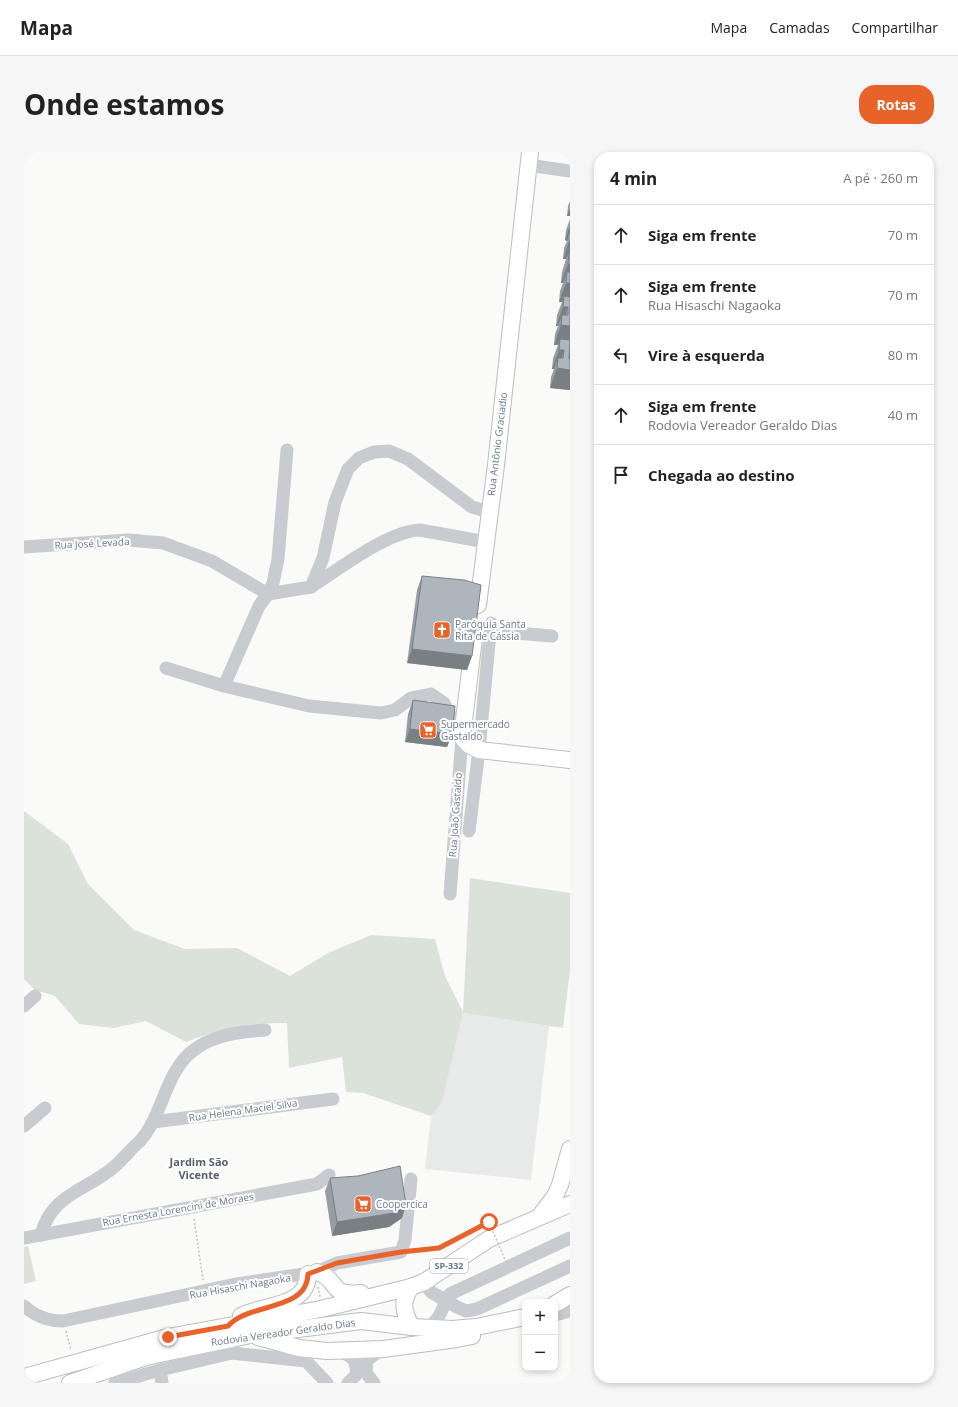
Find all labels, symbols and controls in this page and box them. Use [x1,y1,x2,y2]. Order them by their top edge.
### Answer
text: Mapa [20,15,73,41]
text: Mapa [711,18,747,37]
text: Camadas [769,18,830,37]
text: Compartilhar [852,18,938,37]
text: Onde estamos [24,85,225,123]
button: Rotas [859,85,934,124]
text: 4 min [610,167,657,190]
text: A pé · 260 m [843,169,918,187]
icon: ahead [610,224,632,246]
text: Siga em frente [648,225,756,245]
text: 70 m [888,226,918,244]
text: Siga em frente [648,276,756,296]
icon: ahead [610,284,632,306]
text: 70 m [888,286,918,304]
text: Rua Hisaschi Nagaoka [648,296,781,314]
icon: left [610,344,632,366]
text: Vire à esquerda [648,345,765,365]
text: 80 m [888,346,918,364]
street label: Rua Antônio Graciadio [484,391,510,497]
text: Siga em frente [648,396,756,416]
icon: ahead [610,404,632,426]
text: 40 m [888,406,918,424]
text: Rodovia Vereador Geraldo Dias [648,416,837,434]
icon: arrive [610,464,632,486]
text: Chegada ao destino [648,465,795,485]
street label: Rua José Levada [54,534,130,552]
place label: Paróquia Santa Rita de Cássia [455,617,526,643]
church icon: Paróquia Santa Rita de Cássia [432,620,452,640]
place label: Supermercado Gastaldo [441,717,510,743]
supermarket icon: Supermercado Gastaldo [418,720,438,740]
street label: Rua João Gastaldo [445,772,465,858]
street label: Rua Helena Maciel Silva [188,1095,298,1125]
district label: Jardim São Vicente [169,1154,229,1182]
street label: Rua Ernesta Lorencini de Moraes [101,1189,255,1229]
supermarket icon: Coopercica [353,1194,373,1214]
place label: Coopercica [376,1197,428,1211]
route start [480,1213,498,1231]
road number: SP-332 [430,1259,468,1273]
street label: Rua Hisaschi Nagaoka [188,1270,292,1302]
map controls [522,1299,558,1371]
button: + [522,1299,558,1335]
street label: Rodovia Vereador Geraldo Dias [210,1315,356,1349]
route end [159,1328,177,1346]
button: − [522,1335,558,1371]

